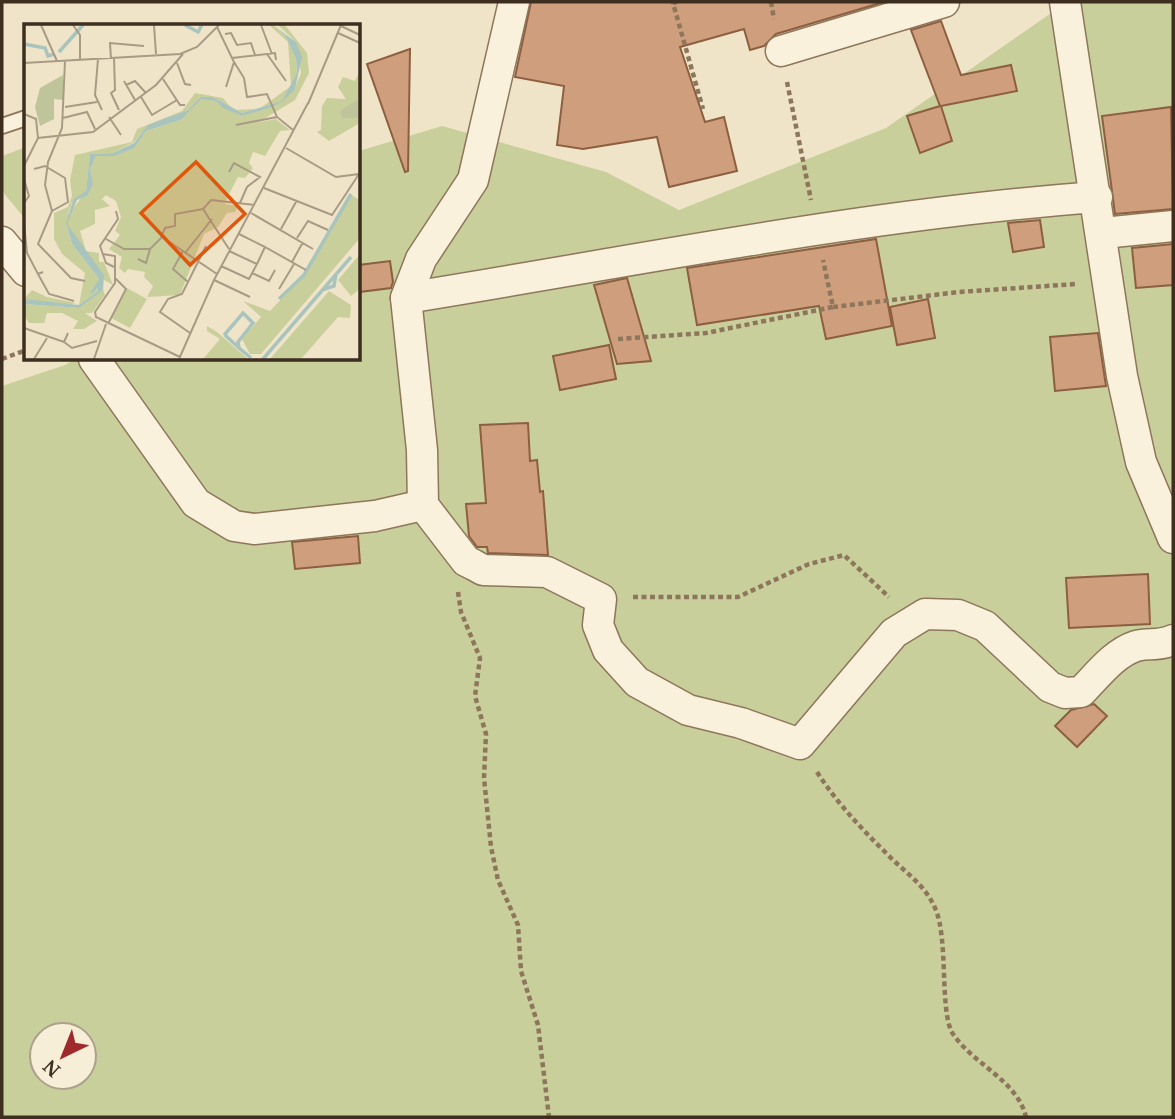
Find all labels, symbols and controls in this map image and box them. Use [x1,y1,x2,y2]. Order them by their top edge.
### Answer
inset map [24,24,360,360]
north arrow [28,1021,98,1091]
text: N [37,1054,66,1083]

